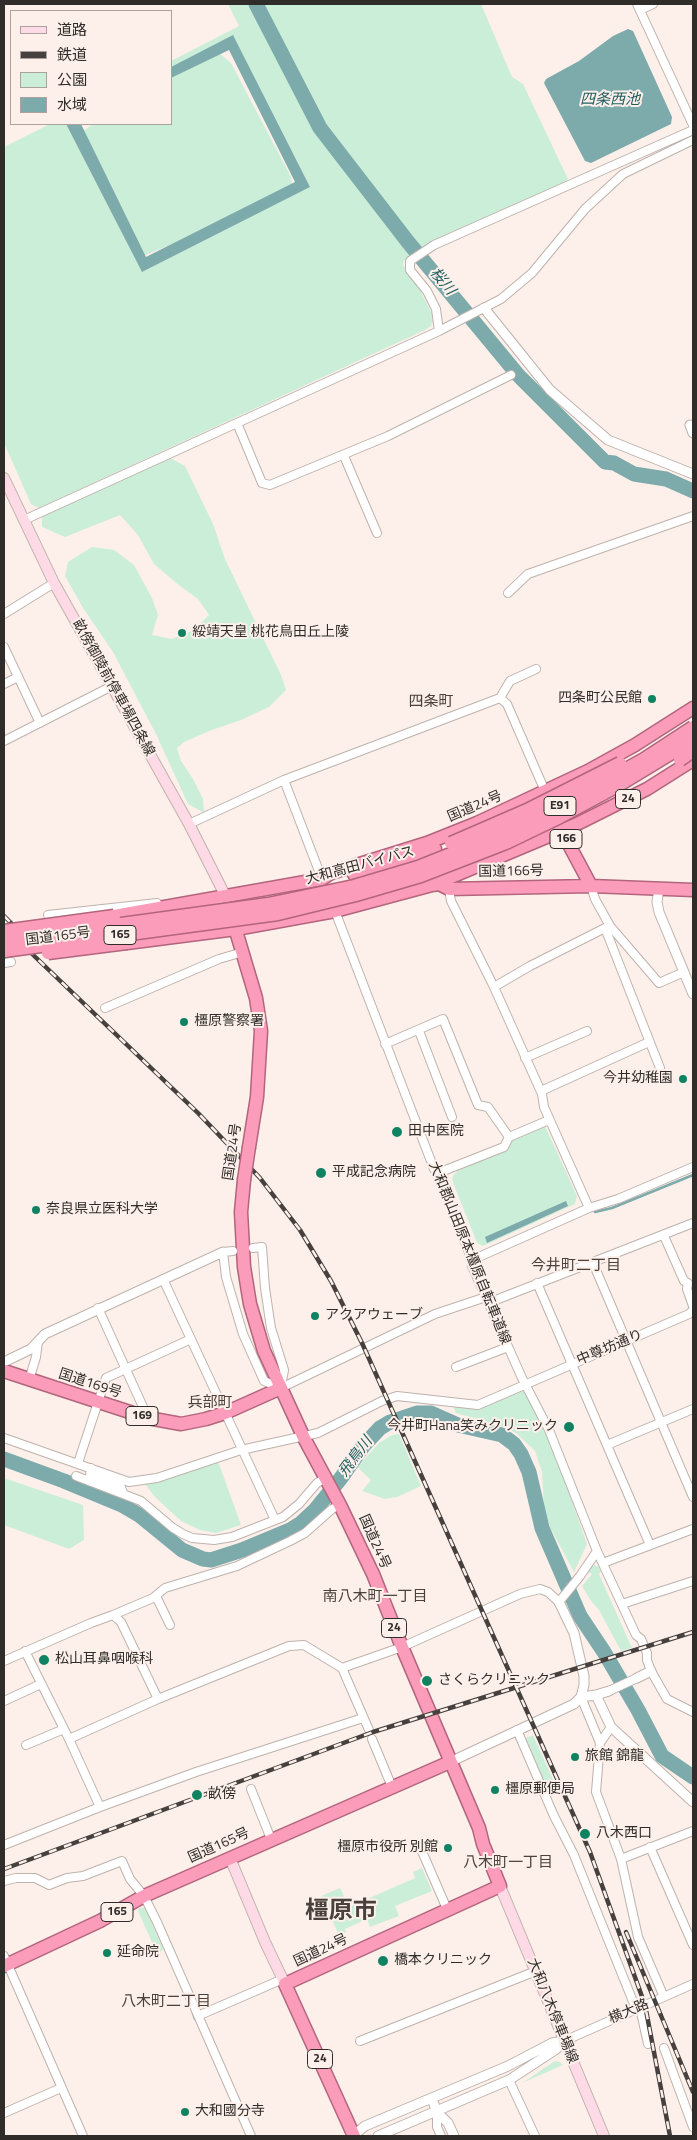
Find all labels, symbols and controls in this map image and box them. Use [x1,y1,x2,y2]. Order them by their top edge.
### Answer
legend [10,10,172,125]
text: 道路 [57,18,87,41]
text: 鉄道 [57,43,87,66]
text: 公園 [57,68,87,91]
water label: 四条西池 [580,91,640,109]
text: 水域 [57,93,87,116]
water label: 桜川 [425,265,459,299]
street label: 畝傍御陵前停車場四条線 [68,617,158,759]
place label: 綏靖天皇 桃花鳥田丘上陵 [192,625,349,641]
marker: 綏靖天皇 桃花鳥田丘上陵 [176,627,188,639]
place label: 四条町公民館 [558,691,642,707]
district label: 四条町 [409,693,453,711]
marker: 四条町公民館 [646,693,658,705]
street label: 国道24号 [445,788,505,826]
road number: 24 [616,790,640,809]
road number: E91 [544,796,576,816]
road number: 166 [550,830,582,849]
street label: 大和高田バイパス [304,843,416,889]
street label: 国道166号 [478,863,544,881]
street label: 国道165号 [24,925,92,949]
road number: 165 [104,926,136,944]
place label: 橿原警察署 [194,1014,264,1030]
marker: 橿原警察署 [178,1016,190,1028]
place label: 今井幼稚園 [603,1071,673,1087]
marker: 今井幼稚園 [677,1073,689,1085]
street label: 国道24号 [221,1122,245,1182]
place label: 田中医院 [408,1124,464,1140]
marker: 田中医院 [390,1125,404,1139]
street label: 大和郡山田原本橿原自転車道線 [425,1159,513,1347]
place label: 平成記念病院 [332,1165,416,1181]
marker: 平成記念病院 [314,1166,328,1180]
place label: 奈良県立医科大学 [46,1202,158,1218]
marker: 奈良県立医科大学 [30,1204,42,1216]
district label: 今井町二丁目 [531,1257,621,1275]
place label: アクアウェーブ [325,1308,423,1324]
marker: アクアウェーブ [309,1310,321,1322]
street label: 中尊坊通り [575,1327,645,1369]
street label: 国道169号 [56,1366,124,1402]
district label: 兵部町 [188,1394,232,1412]
road number: 169 [126,1406,158,1425]
place label: 今井町Hana笑みクリニック [387,1419,558,1435]
marker: 今井町Hana笑みクリニック [562,1420,576,1434]
water label: 飛鳥川 [335,1434,377,1480]
street label: 国道24号 [355,1512,393,1572]
district label: 南八木町一丁目 [323,1588,427,1606]
road number: 24 [382,1619,406,1638]
place label: 松山耳鼻咽喉科 [55,1652,153,1668]
marker: 松山耳鼻咽喉科 [37,1653,51,1667]
place label: さくらクリニック [438,1673,550,1689]
marker: さくらクリニック [420,1674,434,1688]
place label: 旅館 錦龍 [585,1749,644,1765]
marker: 旅館 錦龍 [569,1751,581,1763]
place label: 橿原郵便局 [505,1782,575,1798]
marker: 橿原郵便局 [489,1784,501,1796]
place label: 畝傍 [208,1787,236,1803]
marker: 畝傍 [190,1788,204,1802]
street label: 国道165号 [186,1825,252,1867]
place label: 八木西口 [596,1826,652,1842]
marker: 八木西口 [578,1827,592,1841]
place label: 橿原市役所 別館 [337,1840,438,1856]
marker: 橿原市役所 別館 [442,1842,454,1854]
district label: 八木町一丁目 [463,1854,553,1872]
district label: 橿原市 [305,1898,377,1926]
road number: 165 [101,1902,133,1921]
street label: 国道24号 [291,1931,351,1971]
place label: 延命院 [117,1945,159,1961]
marker: 延命院 [101,1947,113,1959]
place label: 橋本クリニック [394,1953,492,1969]
marker: 橋本クリニック [376,1954,390,1968]
street label: 大和八木停車場線 [523,1956,581,2066]
district label: 八木町二丁目 [121,1993,211,2011]
street label: 横大路 [606,1996,652,2028]
road number: 24 [308,2050,332,2068]
place label: 大和國分寺 [195,2104,265,2120]
marker: 大和國分寺 [179,2106,191,2118]

